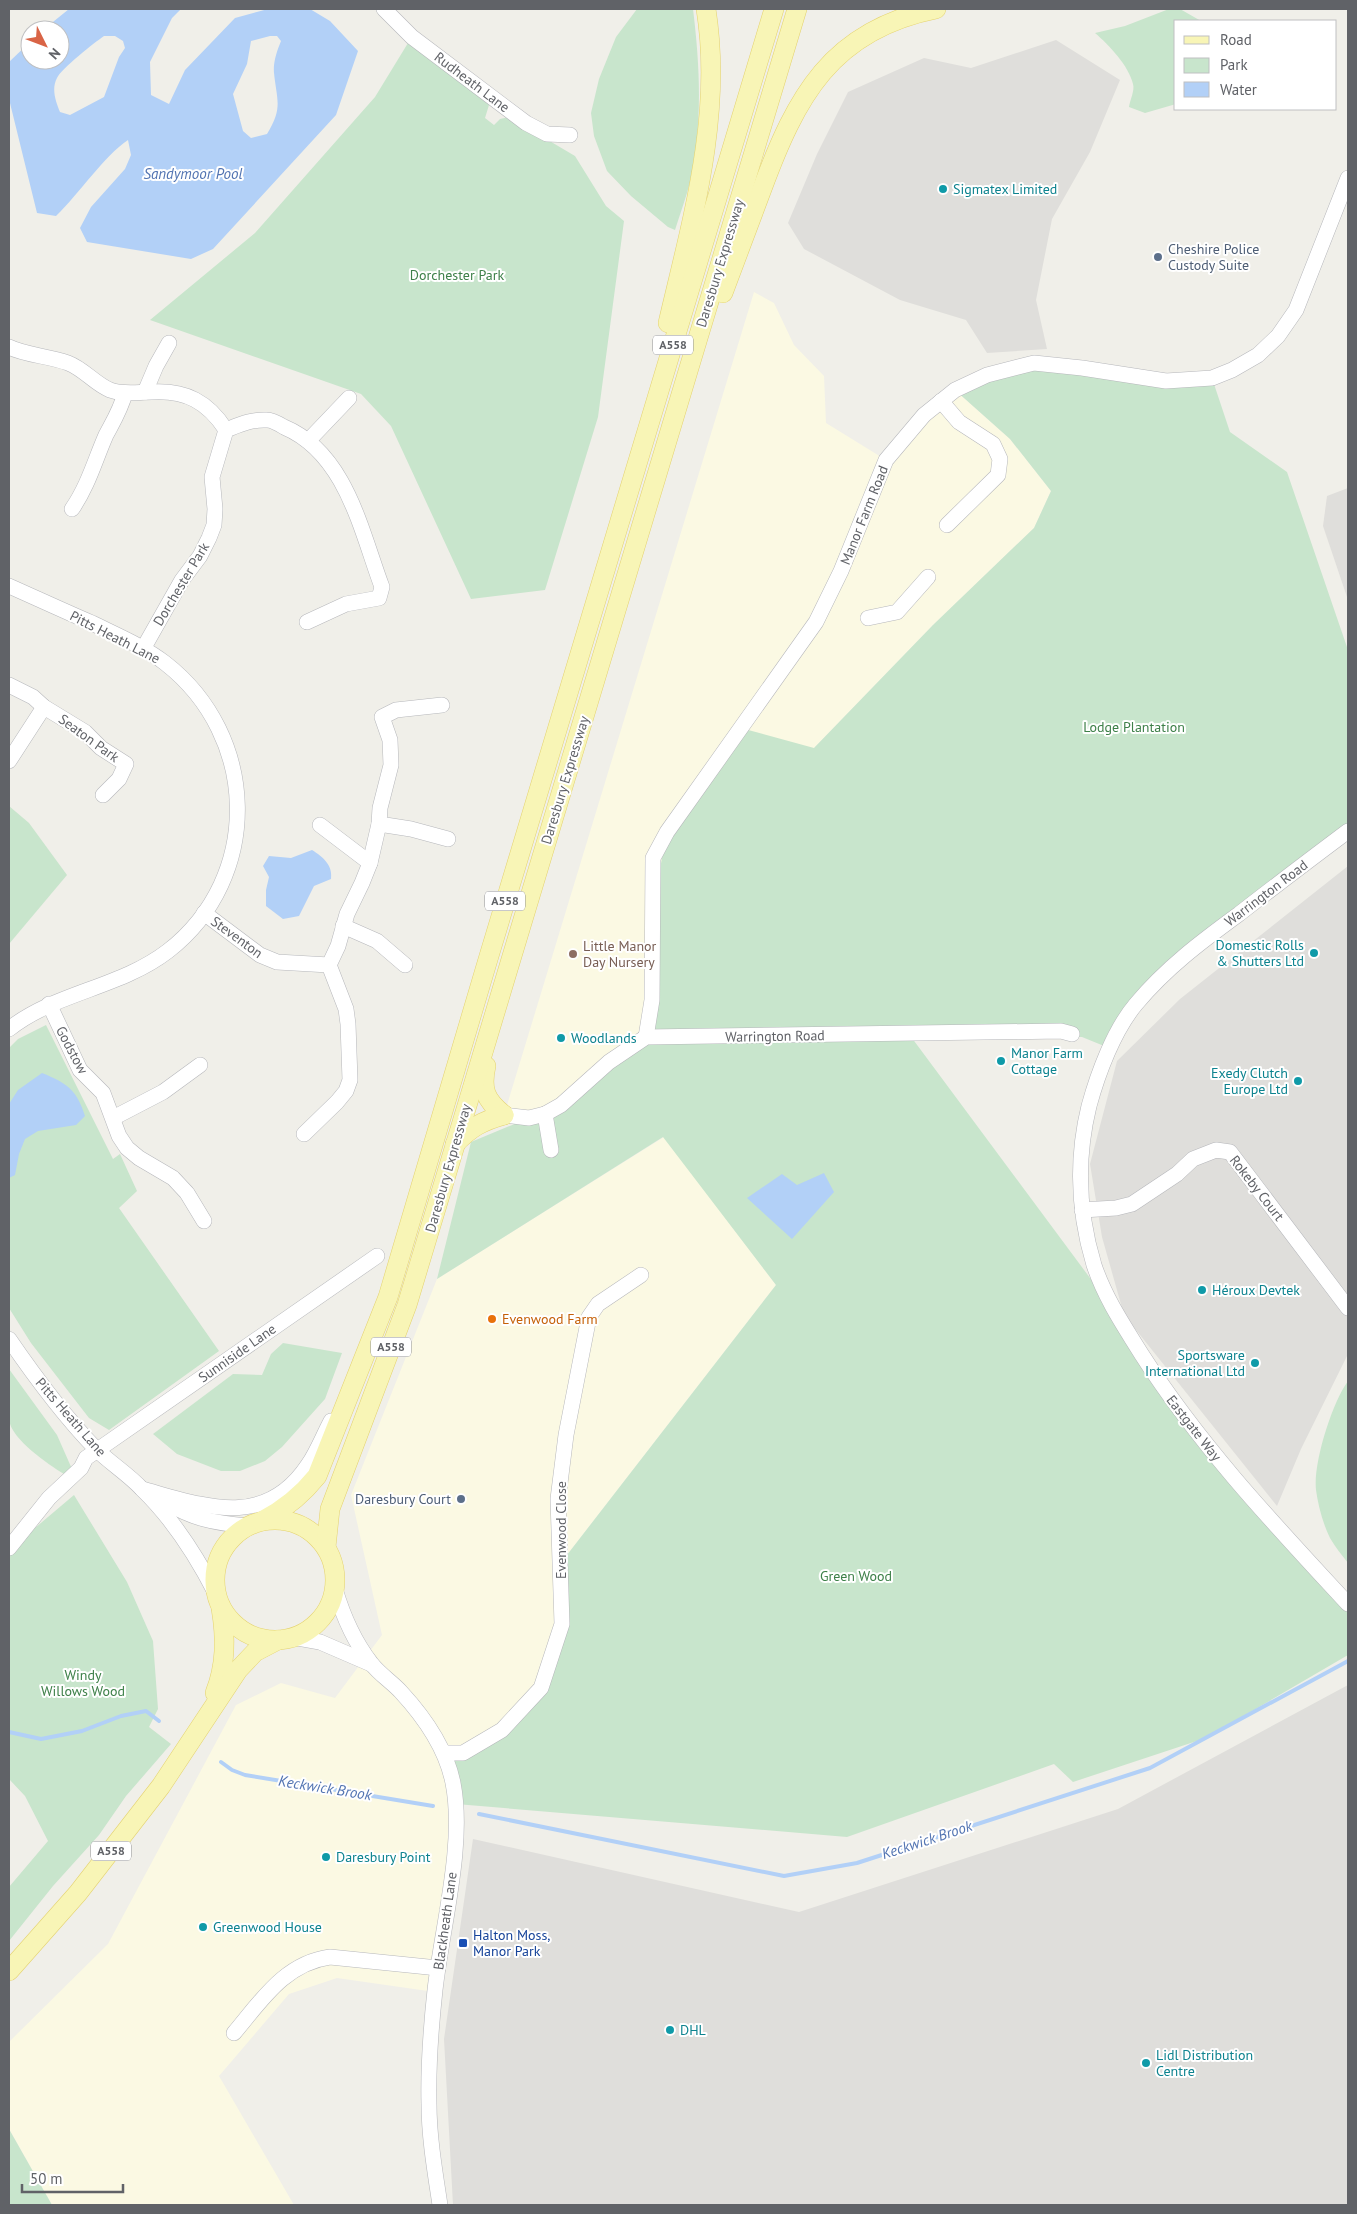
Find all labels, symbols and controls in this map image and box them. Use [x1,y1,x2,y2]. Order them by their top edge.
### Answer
north arrow [20,20,70,70]
legend [1174,20,1337,110]
text: Road [1220,30,1252,49]
text: N [45,44,64,63]
street label: Rudheath Lane [431,48,513,116]
text: Park [1220,55,1248,74]
text: Water [1220,80,1257,99]
water label: Sandymoor Pool [143,164,243,183]
place label: Sigmatex Limited [953,180,1057,198]
marker: Sigmatex Limited [937,183,949,195]
street label: Daresbury Expressway [692,196,748,329]
place label: Cheshire Police Custody Suite [1168,240,1259,274]
marker: Cheshire Police Custody Suite [1152,251,1164,263]
park label: Dorchester Park [410,266,504,284]
road number: A558 [653,336,693,354]
street label: Manor Farm Road [836,463,892,567]
street label: Dorchester Park [149,539,213,629]
street label: Pitts Heath Lane [67,607,163,667]
street label: Seaton Park [55,710,123,766]
street label: Daresbury Expressway [537,713,593,846]
park label: Lodge Plantation [1083,718,1185,736]
street label: Warrington Road [1221,856,1311,930]
road number: A558 [485,891,525,910]
street label: Steventon [207,912,267,962]
place label: Domestic Rolls & Shutters Ltd [1216,936,1304,970]
place label: Little Manor Day Nursery [583,937,657,971]
marker: Domestic Rolls & Shutters Ltd [1308,947,1320,959]
marker: Little Manor Day Nursery [567,948,579,960]
street label: Godstow [52,1023,92,1078]
street label: Warrington Road [725,1026,825,1046]
place label: Woodlands [571,1029,637,1047]
marker: Woodlands [555,1032,567,1044]
place label: Manor Farm Cottage [1011,1044,1083,1078]
marker: Manor Farm Cottage [995,1055,1007,1067]
place label: Exedy Clutch Europe Ltd [1211,1064,1288,1098]
marker: Exedy Clutch Europe Ltd [1292,1075,1304,1087]
street label: Daresbury Expressway [421,1101,475,1235]
street label: Rokeby Court [1226,1152,1288,1225]
place label: Héroux Devtek [1212,1281,1300,1299]
marker: Héroux Devtek [1196,1284,1208,1296]
place label: Evenwood Farm [502,1310,598,1328]
marker: Evenwood Farm [486,1313,498,1325]
street label: Sunniside Lane [195,1320,279,1386]
road number: A558 [371,1338,411,1356]
place label: Sportsware International Ltd [1145,1346,1245,1380]
marker: Sportsware International Ltd [1249,1357,1261,1369]
street label: Pitts Heath Lane [32,1374,110,1460]
street label: Eastgate Way [1163,1391,1226,1465]
street label: Evenwood Close [552,1481,570,1579]
place label: Daresbury Court [355,1490,451,1508]
marker: Daresbury Court [455,1493,467,1505]
park label: Green Wood [820,1567,892,1585]
park label: Windy Willows Wood [41,1666,125,1700]
water label: Keckwick Brook [277,1771,374,1804]
water label: Keckwick Brook [879,1816,976,1863]
road number: A558 [91,1842,131,1860]
place label: Daresbury Point [336,1848,431,1866]
marker: Daresbury Point [320,1851,332,1863]
street label: Blackheath Lane [429,1871,461,1971]
place label: Greenwood House [213,1918,322,1936]
marker: Greenwood House [197,1921,209,1933]
place label: Halton Moss, Manor Park [473,1926,550,1960]
marker: Halton Moss, Manor Park [457,1937,469,1949]
place label: DHL [680,2021,706,2039]
marker: DHL [664,2024,676,2036]
place label: Lidl Distribution Centre [1156,2046,1253,2080]
marker: Lidl Distribution Centre [1140,2057,1152,2069]
scale bar [22,2162,124,2194]
text: 50 m [30,2169,63,2188]

